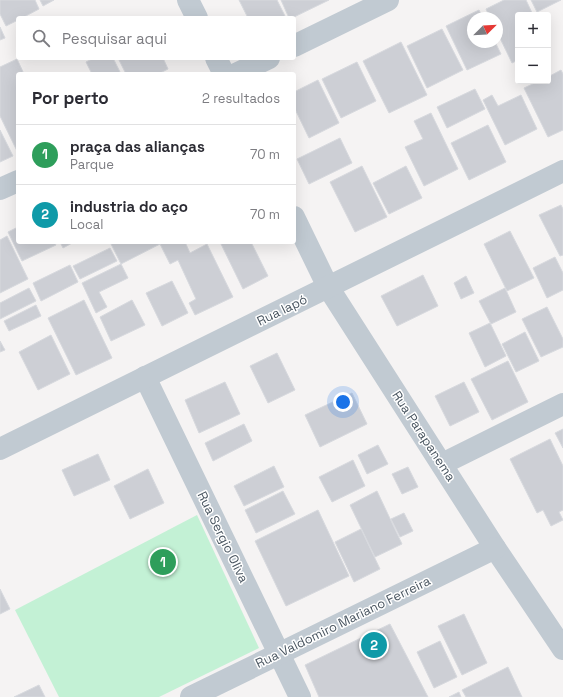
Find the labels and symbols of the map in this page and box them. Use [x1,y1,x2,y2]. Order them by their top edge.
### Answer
north arrow [467,12,503,48]
street label: Rua Iapó [254,291,310,329]
street label: Rua Parapanema [388,388,460,485]
your location [333,392,353,412]
street label: Rua Sergio Oliva [194,489,253,586]
pin: 1 [150,547,176,577]
street label: Rua Valdomiro Mariano Ferreira [253,572,434,672]
pin: 2 [361,630,387,660]

